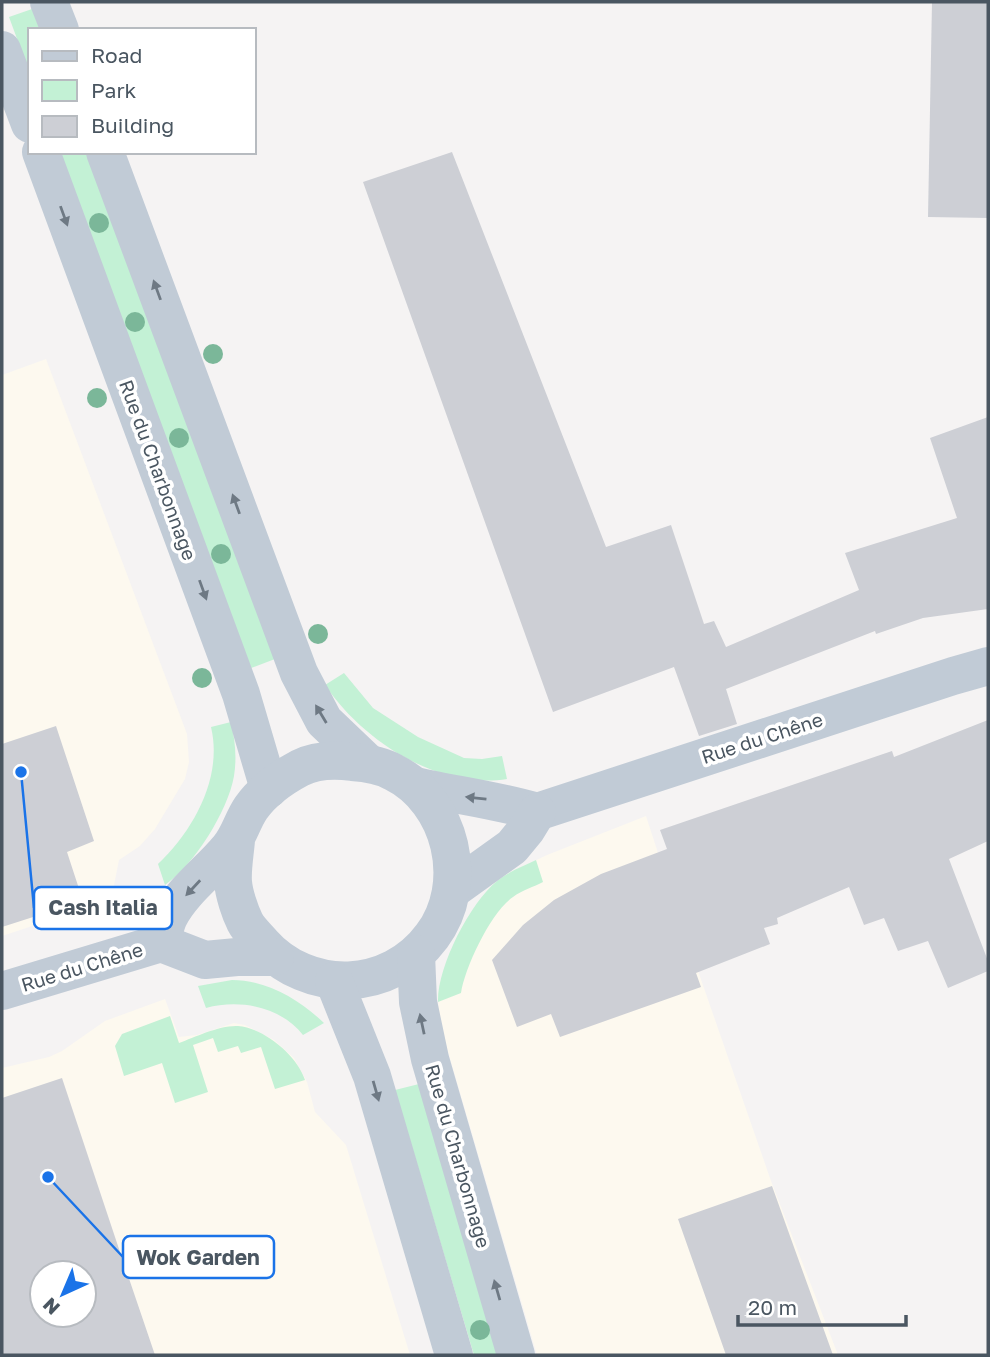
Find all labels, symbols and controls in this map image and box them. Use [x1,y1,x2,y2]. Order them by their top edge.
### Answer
legend [28,28,256,154]
text: Road [91,42,142,68]
text: Park [91,77,137,103]
text: Building [91,112,174,138]
one-way arrow [59,206,70,227]
one-way arrow [151,280,162,301]
street label: Rue du Charbonnage [115,376,202,563]
one-way arrow [230,493,241,514]
one-way arrow [198,580,209,601]
one-way arrow [315,704,328,724]
street label: Rue du Chêne [698,707,825,768]
one-way arrow [465,792,487,803]
one-way arrow [185,879,201,897]
callout: Cash Italia [34,887,172,929]
text: Cash Italia [48,894,158,920]
street label: Rue du Chêne [18,937,146,996]
one-way arrow [417,1013,428,1035]
street label: Rue du Charbonnage [421,1061,496,1251]
one-way arrow [372,1080,382,1101]
callout: Wok Garden [123,1236,274,1278]
text: Wok Garden [136,1244,260,1270]
north arrow [28,1259,98,1329]
one-way arrow [492,1279,502,1300]
scale bar [738,1284,906,1328]
text: N [38,1293,64,1320]
text: 20 m [748,1294,797,1320]

